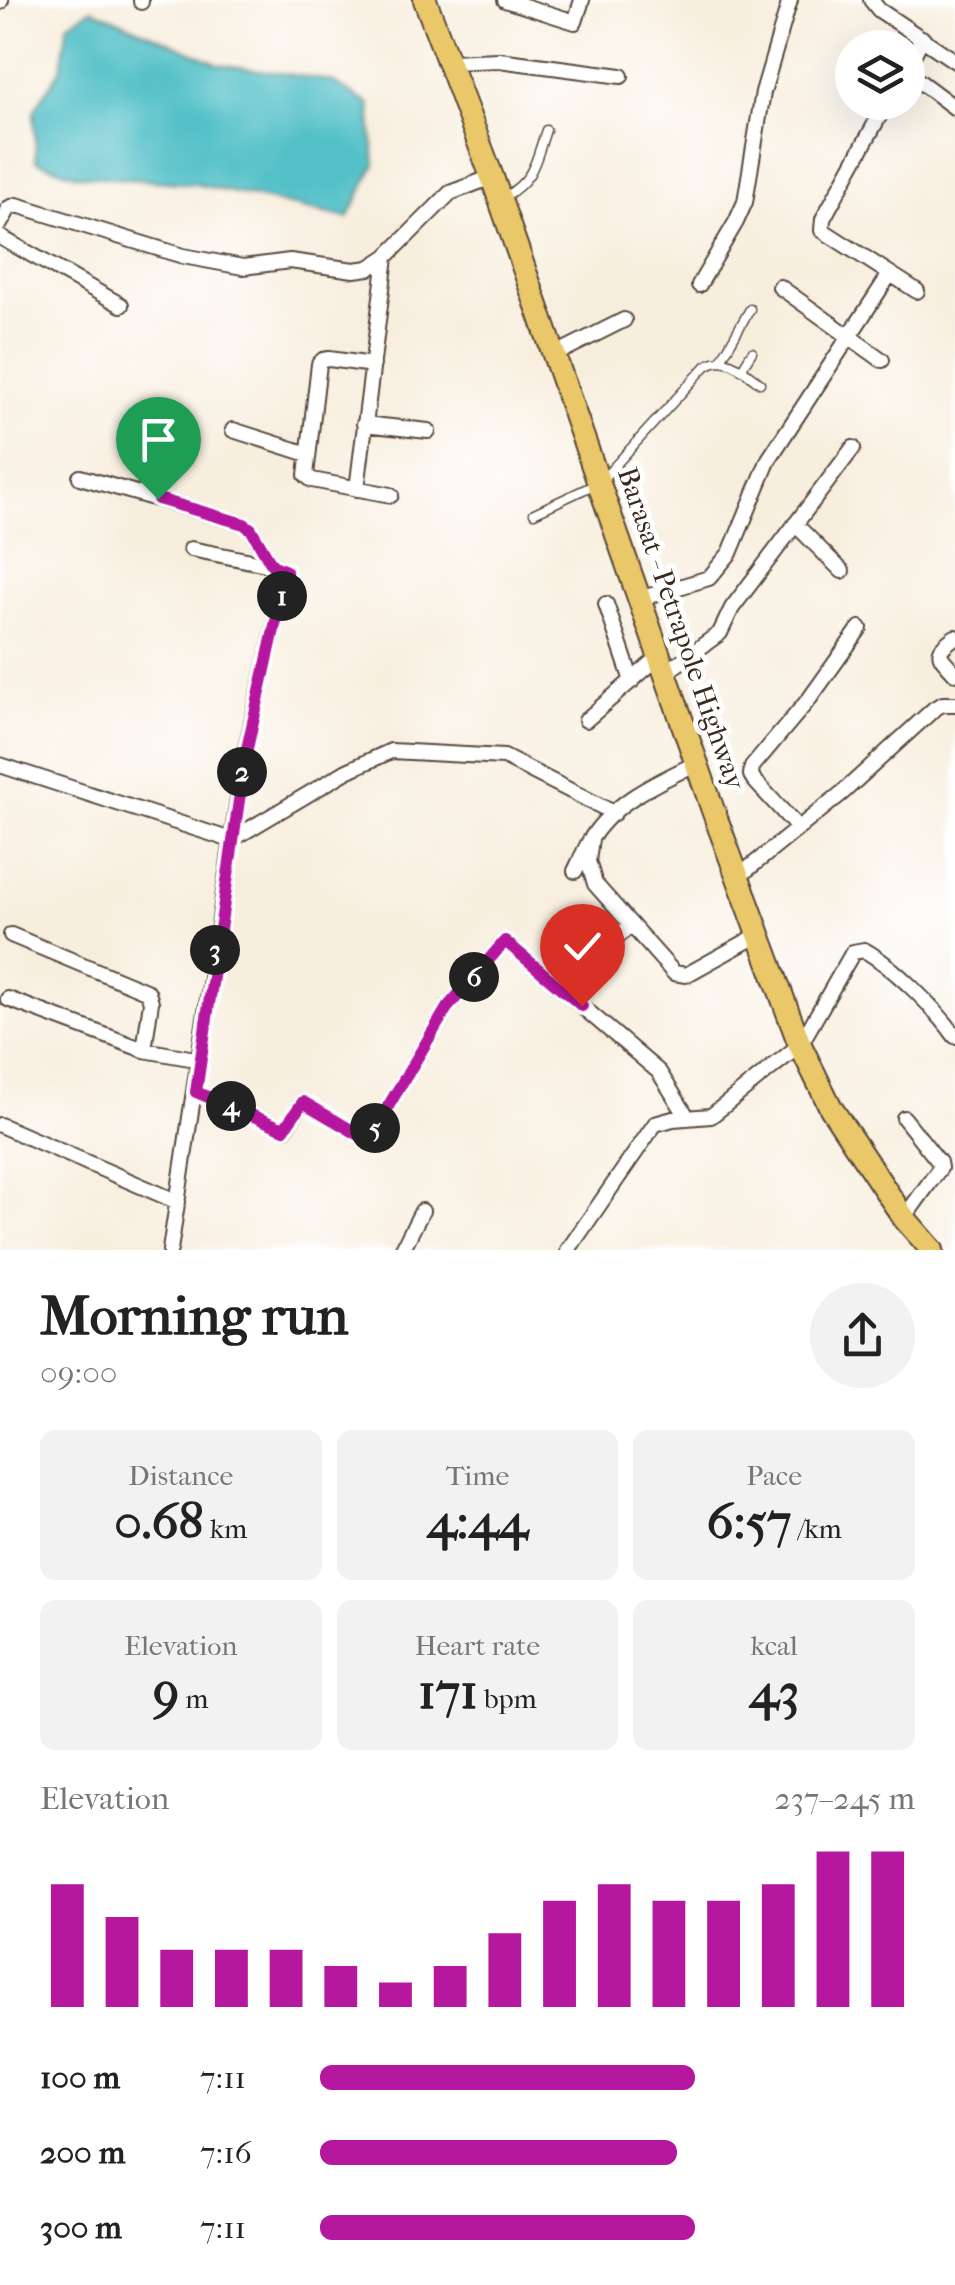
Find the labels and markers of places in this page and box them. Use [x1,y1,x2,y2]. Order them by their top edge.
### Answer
pin [116,397,201,500]
pin: 1 [257,571,307,621]
pin: 2 [217,747,267,797]
pin [540,904,625,1007]
pin: 3 [190,925,240,975]
pin: 6 [449,952,499,1002]
pin: 4 [206,1081,256,1131]
pin: 5 [350,1103,400,1153]

